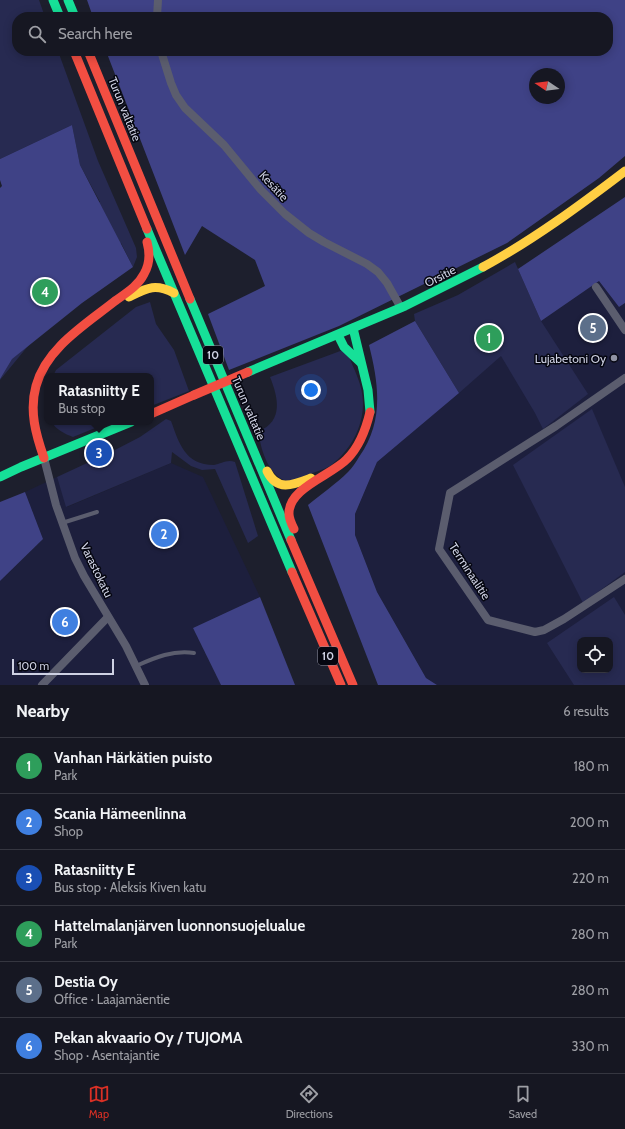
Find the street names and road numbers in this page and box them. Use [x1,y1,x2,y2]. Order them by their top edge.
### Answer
street label: Turun valtatie [105,75,145,143]
street label: Kesätie [256,168,292,204]
street label: Orsitie [422,262,458,290]
road number: 10 [203,346,223,364]
street label: Turun valtatie [229,374,269,442]
street label: Varastokatu [77,540,117,600]
street label: Terminaalitie [446,540,494,602]
road number: 10 [318,647,338,665]

